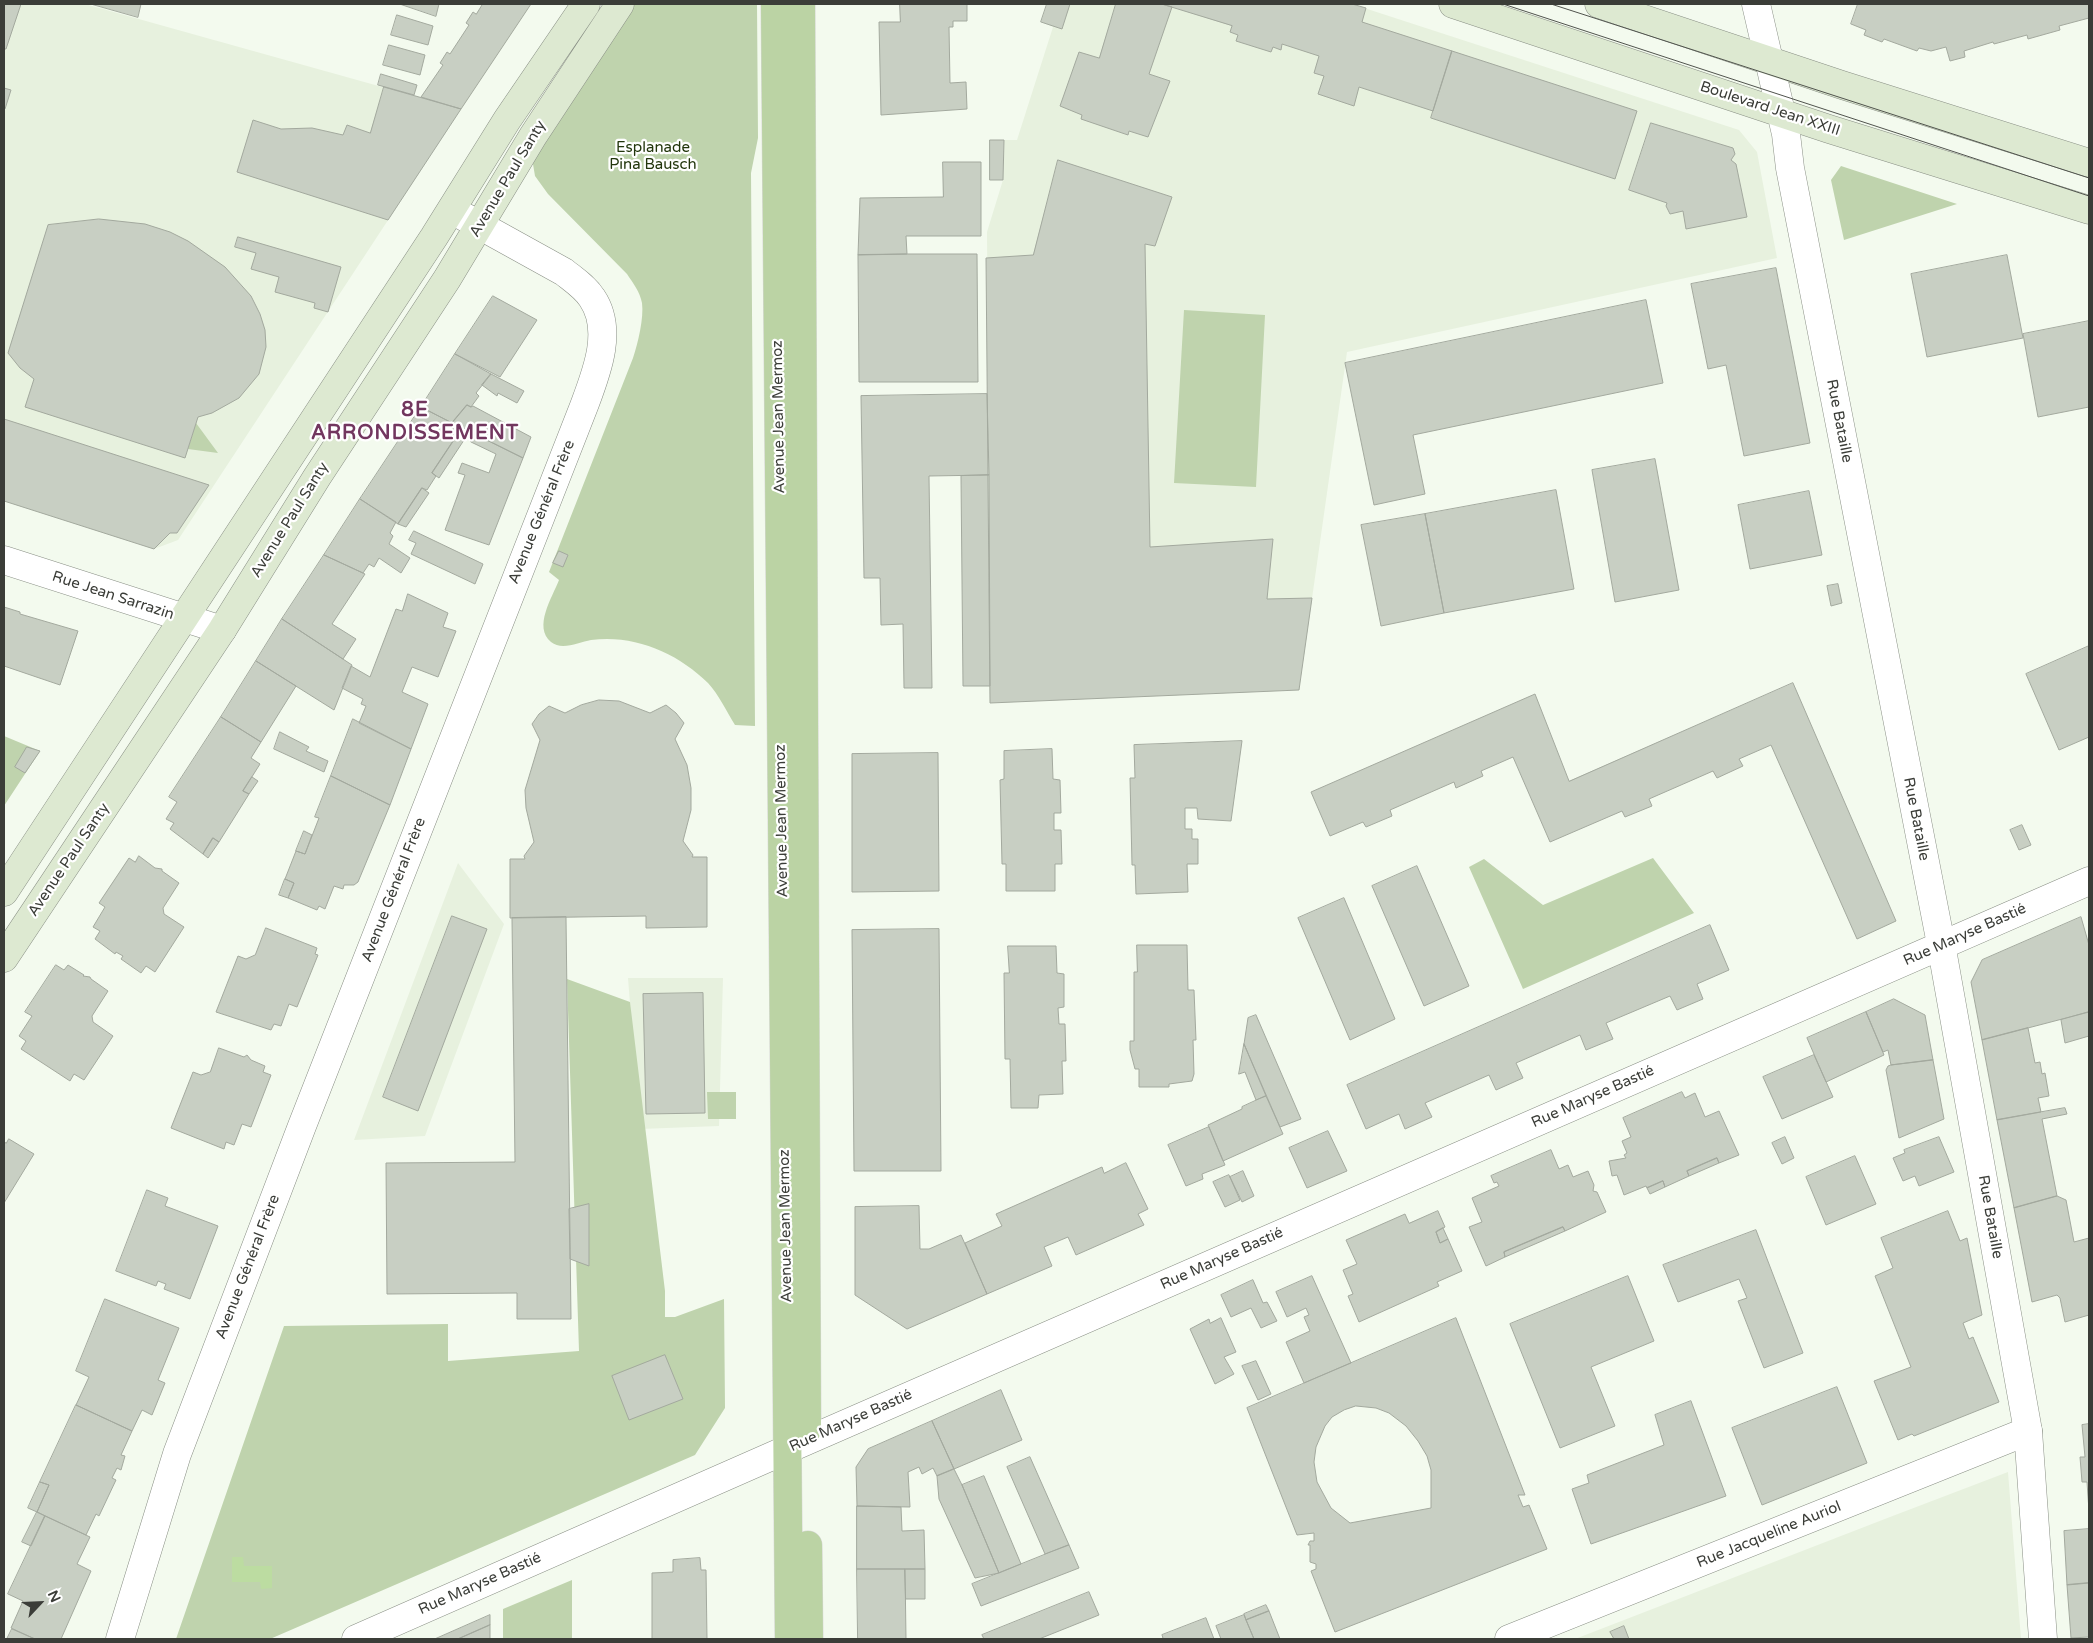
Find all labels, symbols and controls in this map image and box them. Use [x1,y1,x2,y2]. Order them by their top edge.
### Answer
street label: Boulevard Jean XXIII [1698,78,1842,140]
street label: Avenue Paul Santy [466,117,550,241]
park label: Esplanade Pina Bausch [609,139,697,174]
street label: Avenue Jean Mermoz [769,340,789,494]
street label: Rue Bataille [1822,378,1856,464]
district label: 8E ARRONDISSEMENT [309,399,521,446]
street label: Avenue Général Frère [505,437,579,587]
street label: Avenue Paul Santy [247,459,333,581]
street label: Rue Jean Sarrazin [50,568,176,624]
street label: Avenue Jean Mermoz [772,744,792,898]
street label: Rue Bataille [1899,776,1933,862]
street label: Avenue Paul Santy [24,800,114,920]
street label: Avenue Général Frère [358,815,430,965]
street label: Rue Maryse Bastié [1901,900,2029,970]
street label: Rue Maryse Bastié [1529,1062,1657,1132]
street label: Avenue Jean Mermoz [776,1149,796,1303]
street label: Rue Bataille [1974,1174,2006,1260]
street label: Avenue Général Frère [212,1192,284,1342]
street label: Rue Maryse Bastié [1158,1224,1286,1294]
street label: Rue Maryse Bastié [787,1386,915,1456]
street label: Rue Jacqueline Auriol [1694,1498,1844,1572]
street label: Rue Maryse Bastié [416,1549,544,1619]
north arrow [15,1578,65,1628]
text: N [44,1588,64,1605]

